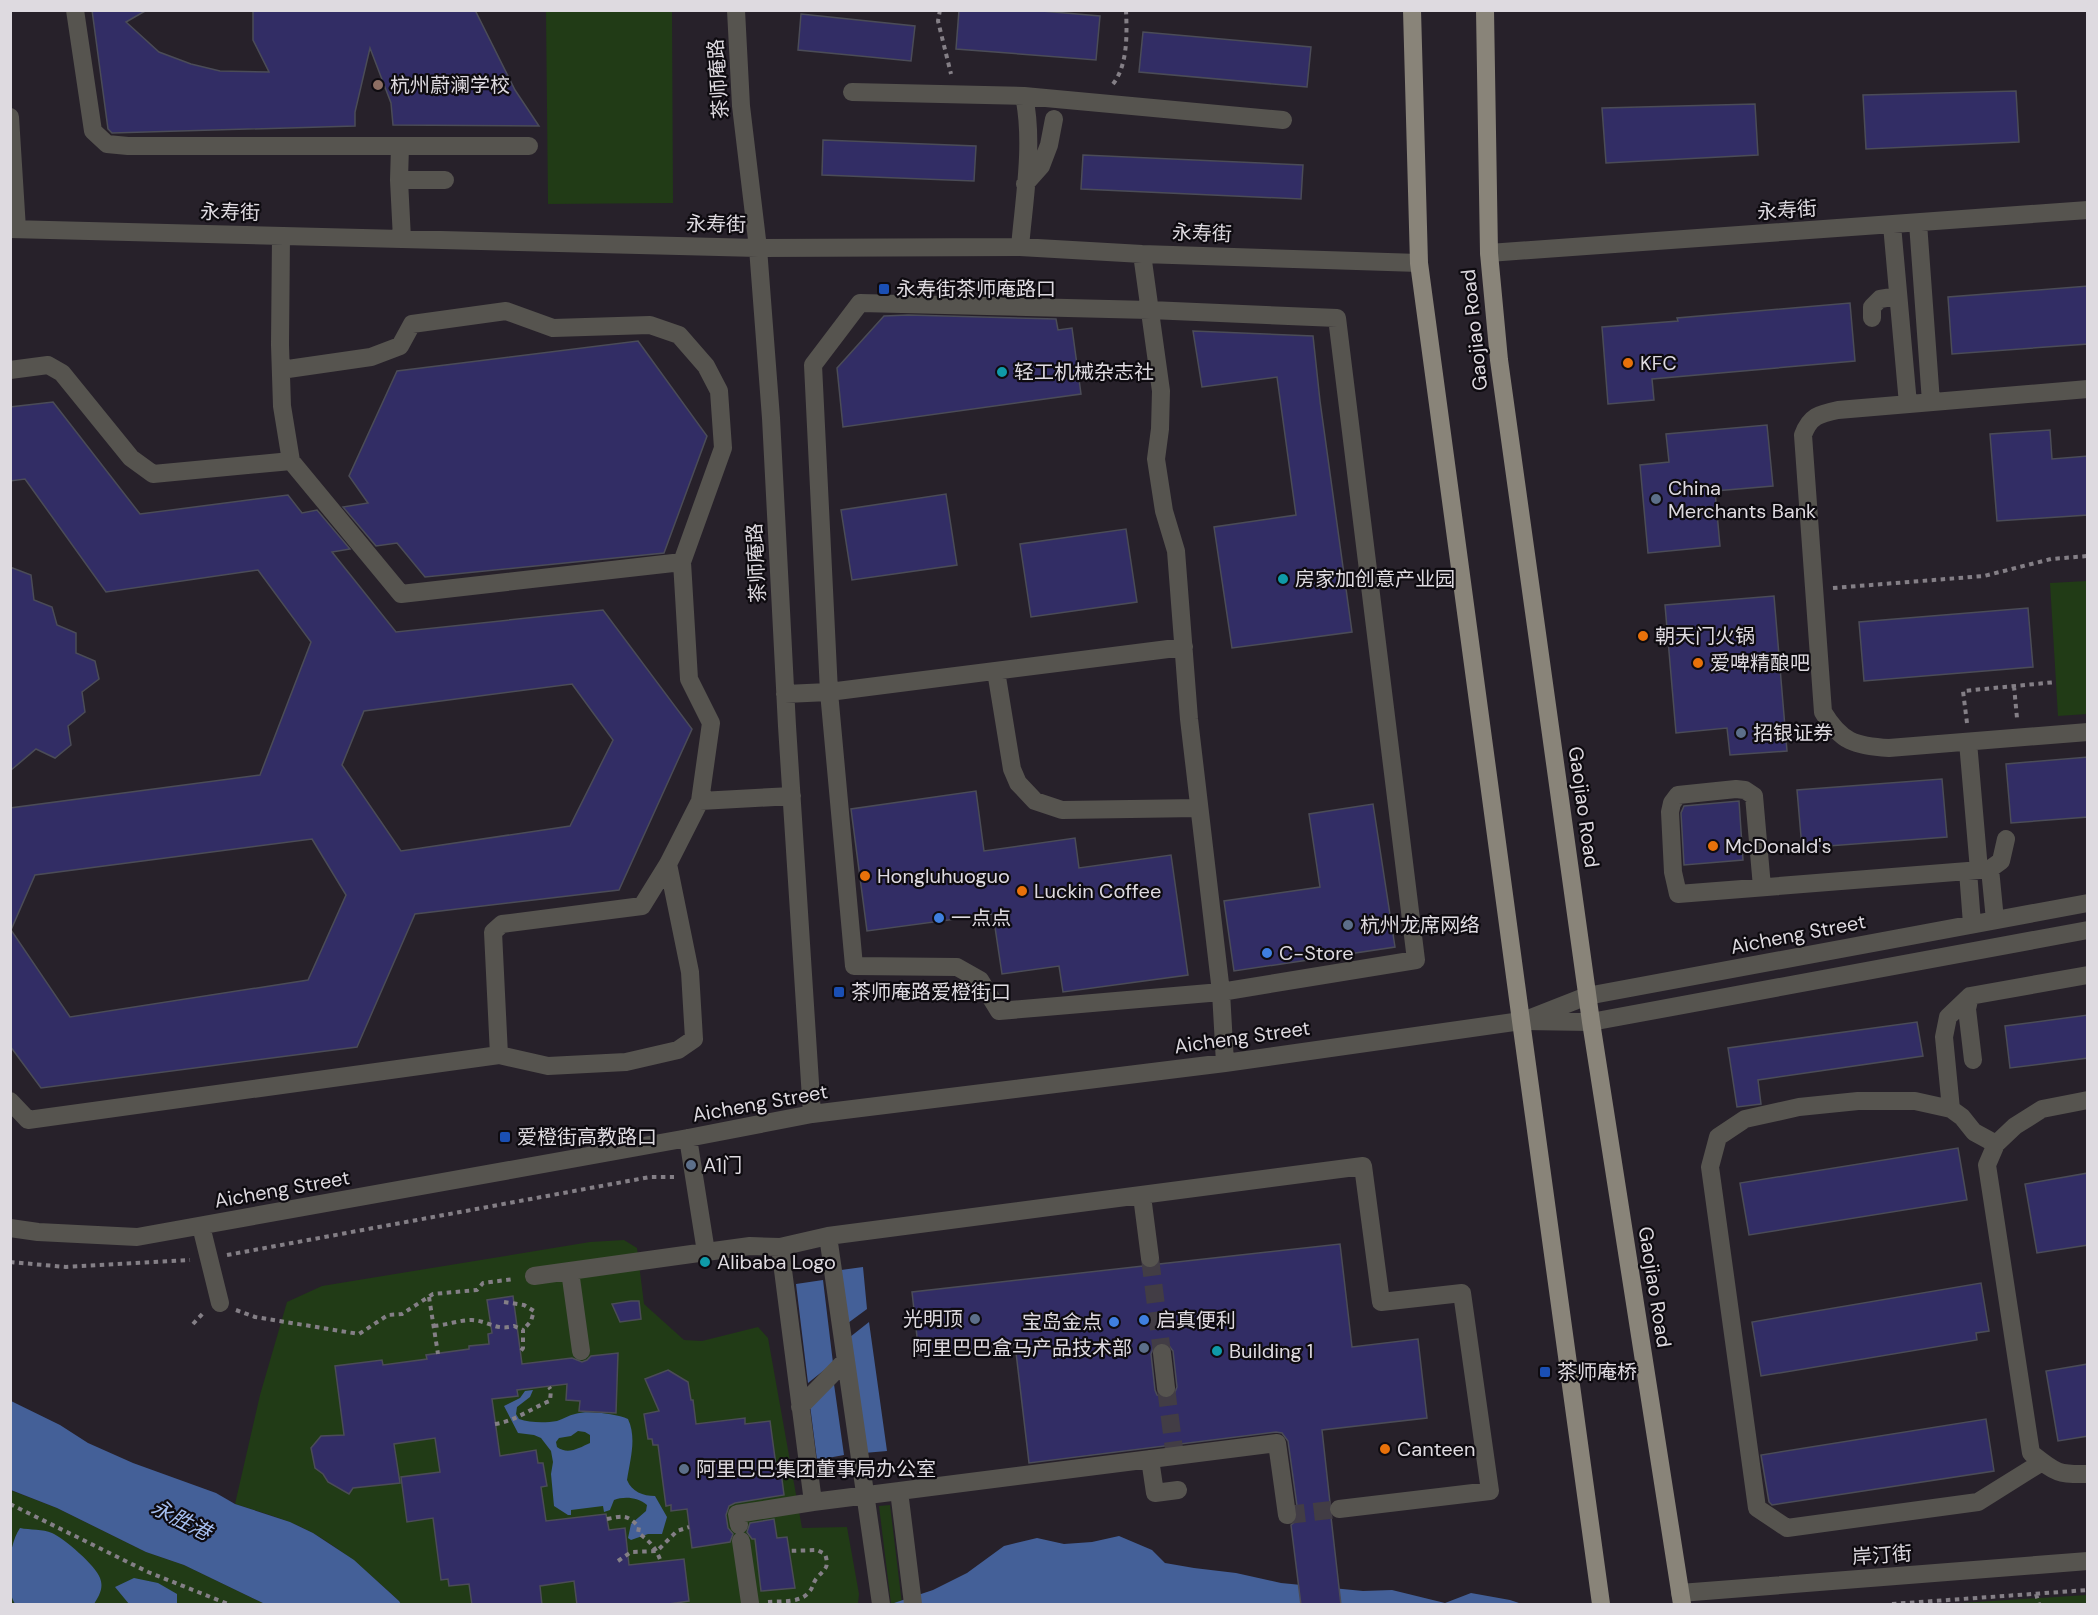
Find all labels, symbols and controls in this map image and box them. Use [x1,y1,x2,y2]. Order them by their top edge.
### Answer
street label: 茶师庵路 [702,38,734,120]
place label: 杭州蔚澜学校 [390,72,510,98]
marker: 杭州蔚澜学校 [371,78,385,92]
street label: 永寿街 [1756,195,1818,225]
street label: 永寿街 [200,198,260,226]
street label: 永寿街 [686,210,746,238]
street label: 永寿街 [1172,219,1232,247]
street label: Gaojiao Road [1455,268,1493,392]
place label: 永寿街茶师庵路口 [896,276,1056,302]
marker: 永寿街茶师庵路口 [877,282,891,296]
place label: KFC [1640,350,1677,376]
marker: KFC [1621,356,1635,370]
place label: 轻工机械杂志社 [1014,359,1154,385]
marker: 轻工机械杂志社 [995,365,1009,379]
place label: China Merchants Bank [1668,475,1816,524]
marker: China Merchants Bank [1649,492,1663,506]
street label: 茶师庵路 [741,522,771,604]
place label: 房家加创意产业园 [1295,566,1455,592]
marker: 房家加创意产业园 [1276,572,1290,586]
place label: 朝天门火锅 [1655,623,1755,649]
marker: 朝天门火锅 [1636,629,1650,643]
place label: 爱啤精酿吧 [1710,650,1810,676]
marker: 爱啤精酿吧 [1691,656,1705,670]
place label: 招银证券 [1753,720,1833,746]
marker: 招银证券 [1734,726,1748,740]
street label: Gaojiao Road [1563,745,1605,869]
place label: McDonald's [1725,833,1831,859]
marker: McDonald's [1706,839,1720,853]
place label: Hongluhuoguo [877,863,1010,889]
marker: Hongluhuoguo [858,869,872,883]
place label: Luckin Coffee [1034,878,1161,904]
marker: Luckin Coffee [1015,884,1029,898]
place label: 一点点 [951,905,1011,931]
street label: Aicheng Street [1728,908,1868,960]
marker: 一点点 [932,911,946,925]
place label: 杭州龙席网络 [1360,912,1480,938]
marker: 杭州龙席网络 [1341,918,1355,932]
place label: C-Store [1279,940,1354,966]
marker: C-Store [1260,946,1274,960]
place label: 茶师庵路爱橙街口 [851,979,1011,1005]
marker: 茶师庵路爱橙街口 [832,985,846,999]
street label: Aicheng Street [1172,1015,1312,1059]
street label: Aicheng Street [690,1078,830,1128]
place label: 爱橙街高教路口 [517,1124,657,1150]
marker: 爱橙街高教路口 [498,1130,512,1144]
place label: A1门 [703,1152,742,1178]
marker: A1门 [684,1158,698,1172]
street label: Aicheng Street [212,1164,352,1214]
street label: Gaojiao Road [1633,1225,1677,1349]
place label: Alibaba Logo [717,1249,836,1275]
marker: Alibaba Logo [698,1255,712,1269]
place label: 光明顶 [903,1306,963,1332]
place label: 启真便利 [1156,1307,1236,1333]
place label: 宝岛金点 [1022,1309,1102,1335]
marker: 光明顶 [968,1312,982,1326]
marker: 启真便利 [1137,1313,1151,1327]
marker: 宝岛金点 [1107,1315,1121,1329]
place label: 阿里巴巴盒马产品技术部 [912,1335,1132,1361]
place label: Building 1 [1229,1338,1313,1364]
marker: 阿里巴巴盒马产品技术部 [1137,1341,1151,1355]
marker: Building 1 [1210,1344,1224,1358]
place label: 茶师庵桥 [1557,1359,1637,1385]
marker: 茶师庵桥 [1538,1365,1552,1379]
place label: Canteen [1397,1436,1475,1462]
marker: Canteen [1378,1442,1392,1456]
place label: 阿里巴巴集团董事局办公室 [696,1456,936,1482]
marker: 阿里巴巴集团董事局办公室 [677,1462,691,1476]
water label: 永胜港 [147,1493,218,1548]
street label: 岸汀街 [1851,1540,1913,1570]

